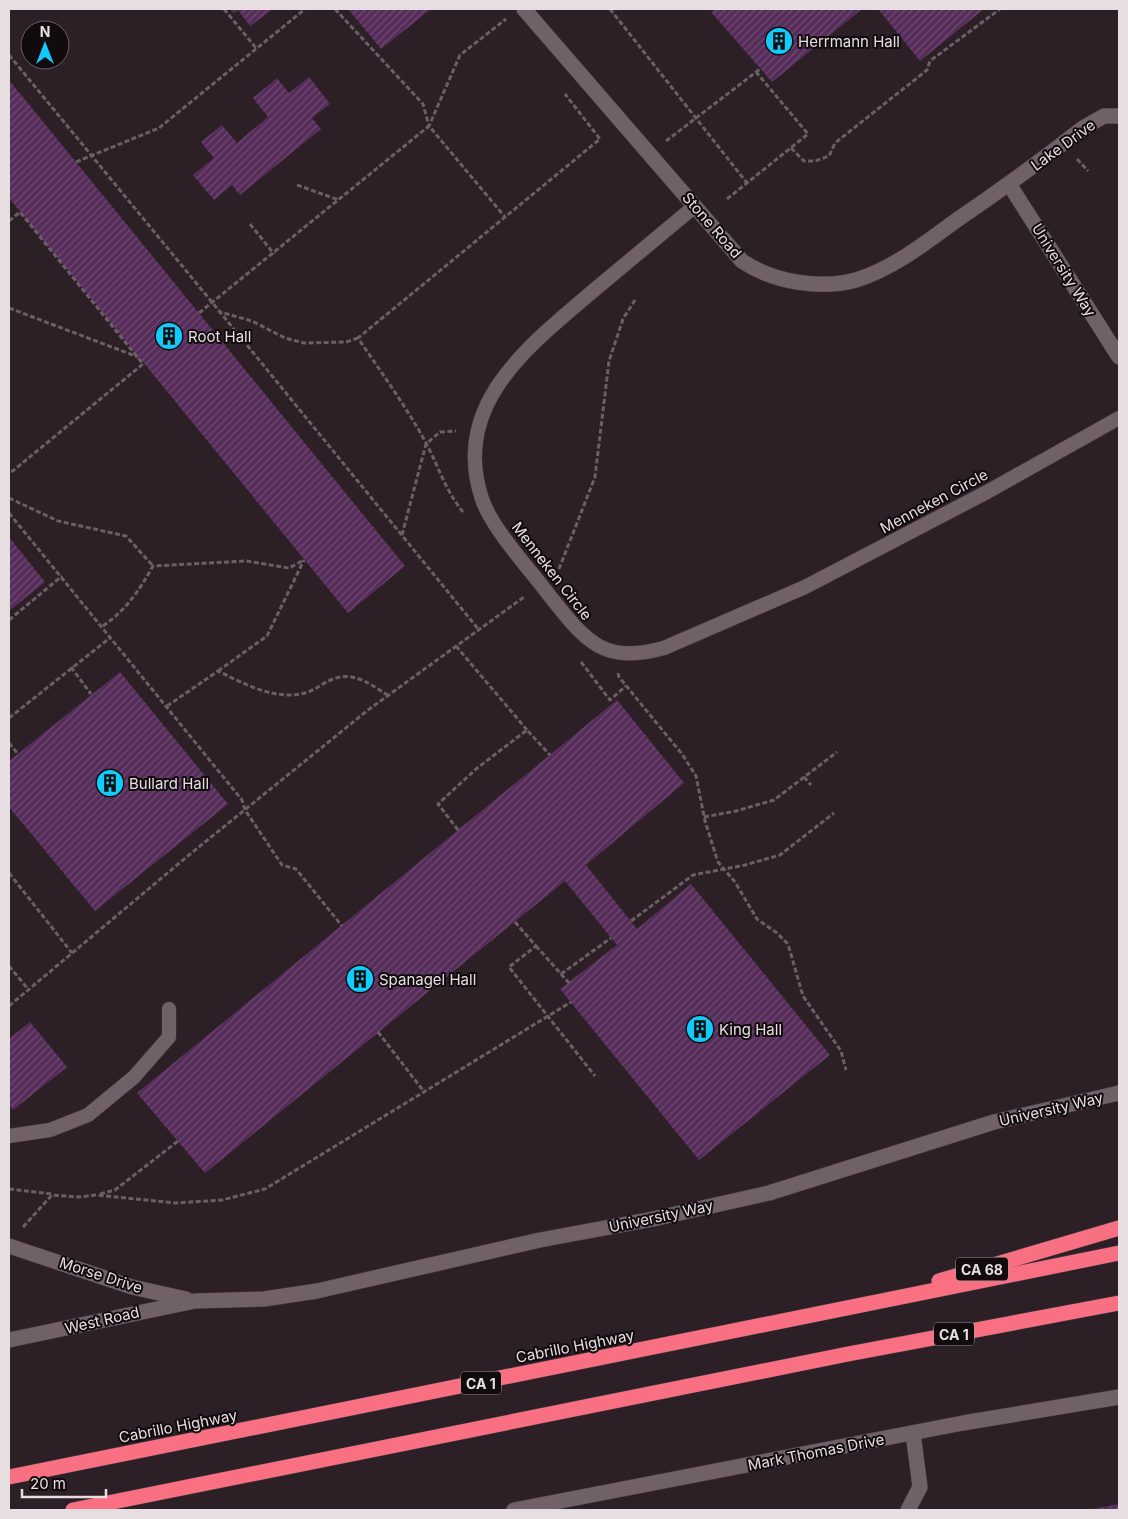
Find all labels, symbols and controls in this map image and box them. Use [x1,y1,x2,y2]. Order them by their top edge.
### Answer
north arrow [20,20,70,70]
text: N [40,23,50,40]
building icon: Herrmann Hall [764,26,794,56]
place label: Herrmann Hall [798,32,900,51]
street label: Lake Drive [1027,115,1099,175]
street label: Stone Road [678,188,746,262]
street label: University Way [1028,220,1101,321]
building icon: Root Hall [154,321,184,351]
place label: Root Hall [188,327,251,346]
street label: Menneken Circle [877,465,991,537]
street label: Menneken Circle [508,518,596,624]
building icon: Bullard Hall [95,768,125,798]
place label: Bullard Hall [129,774,209,793]
building icon: Spanagel Hall [345,964,375,994]
place label: Spanagel Hall [379,970,476,989]
building icon: King Hall [685,1014,715,1044]
place label: King Hall [719,1020,782,1039]
street label: University Way [997,1088,1105,1130]
street label: University Way [607,1196,715,1236]
street label: Morse Drive [57,1253,145,1297]
road number: CA 68 [956,1258,1008,1280]
street label: West Road [63,1302,141,1338]
road number: CA 1 [934,1322,974,1346]
street label: Cabrillo Highway [514,1325,636,1367]
road number: CA 1 [461,1372,501,1395]
street label: Cabrillo Highway [117,1405,239,1447]
street label: Mark Thomas Drive [746,1429,886,1475]
scale bar [22,1466,106,1498]
text: 20 m [30,1474,66,1493]

